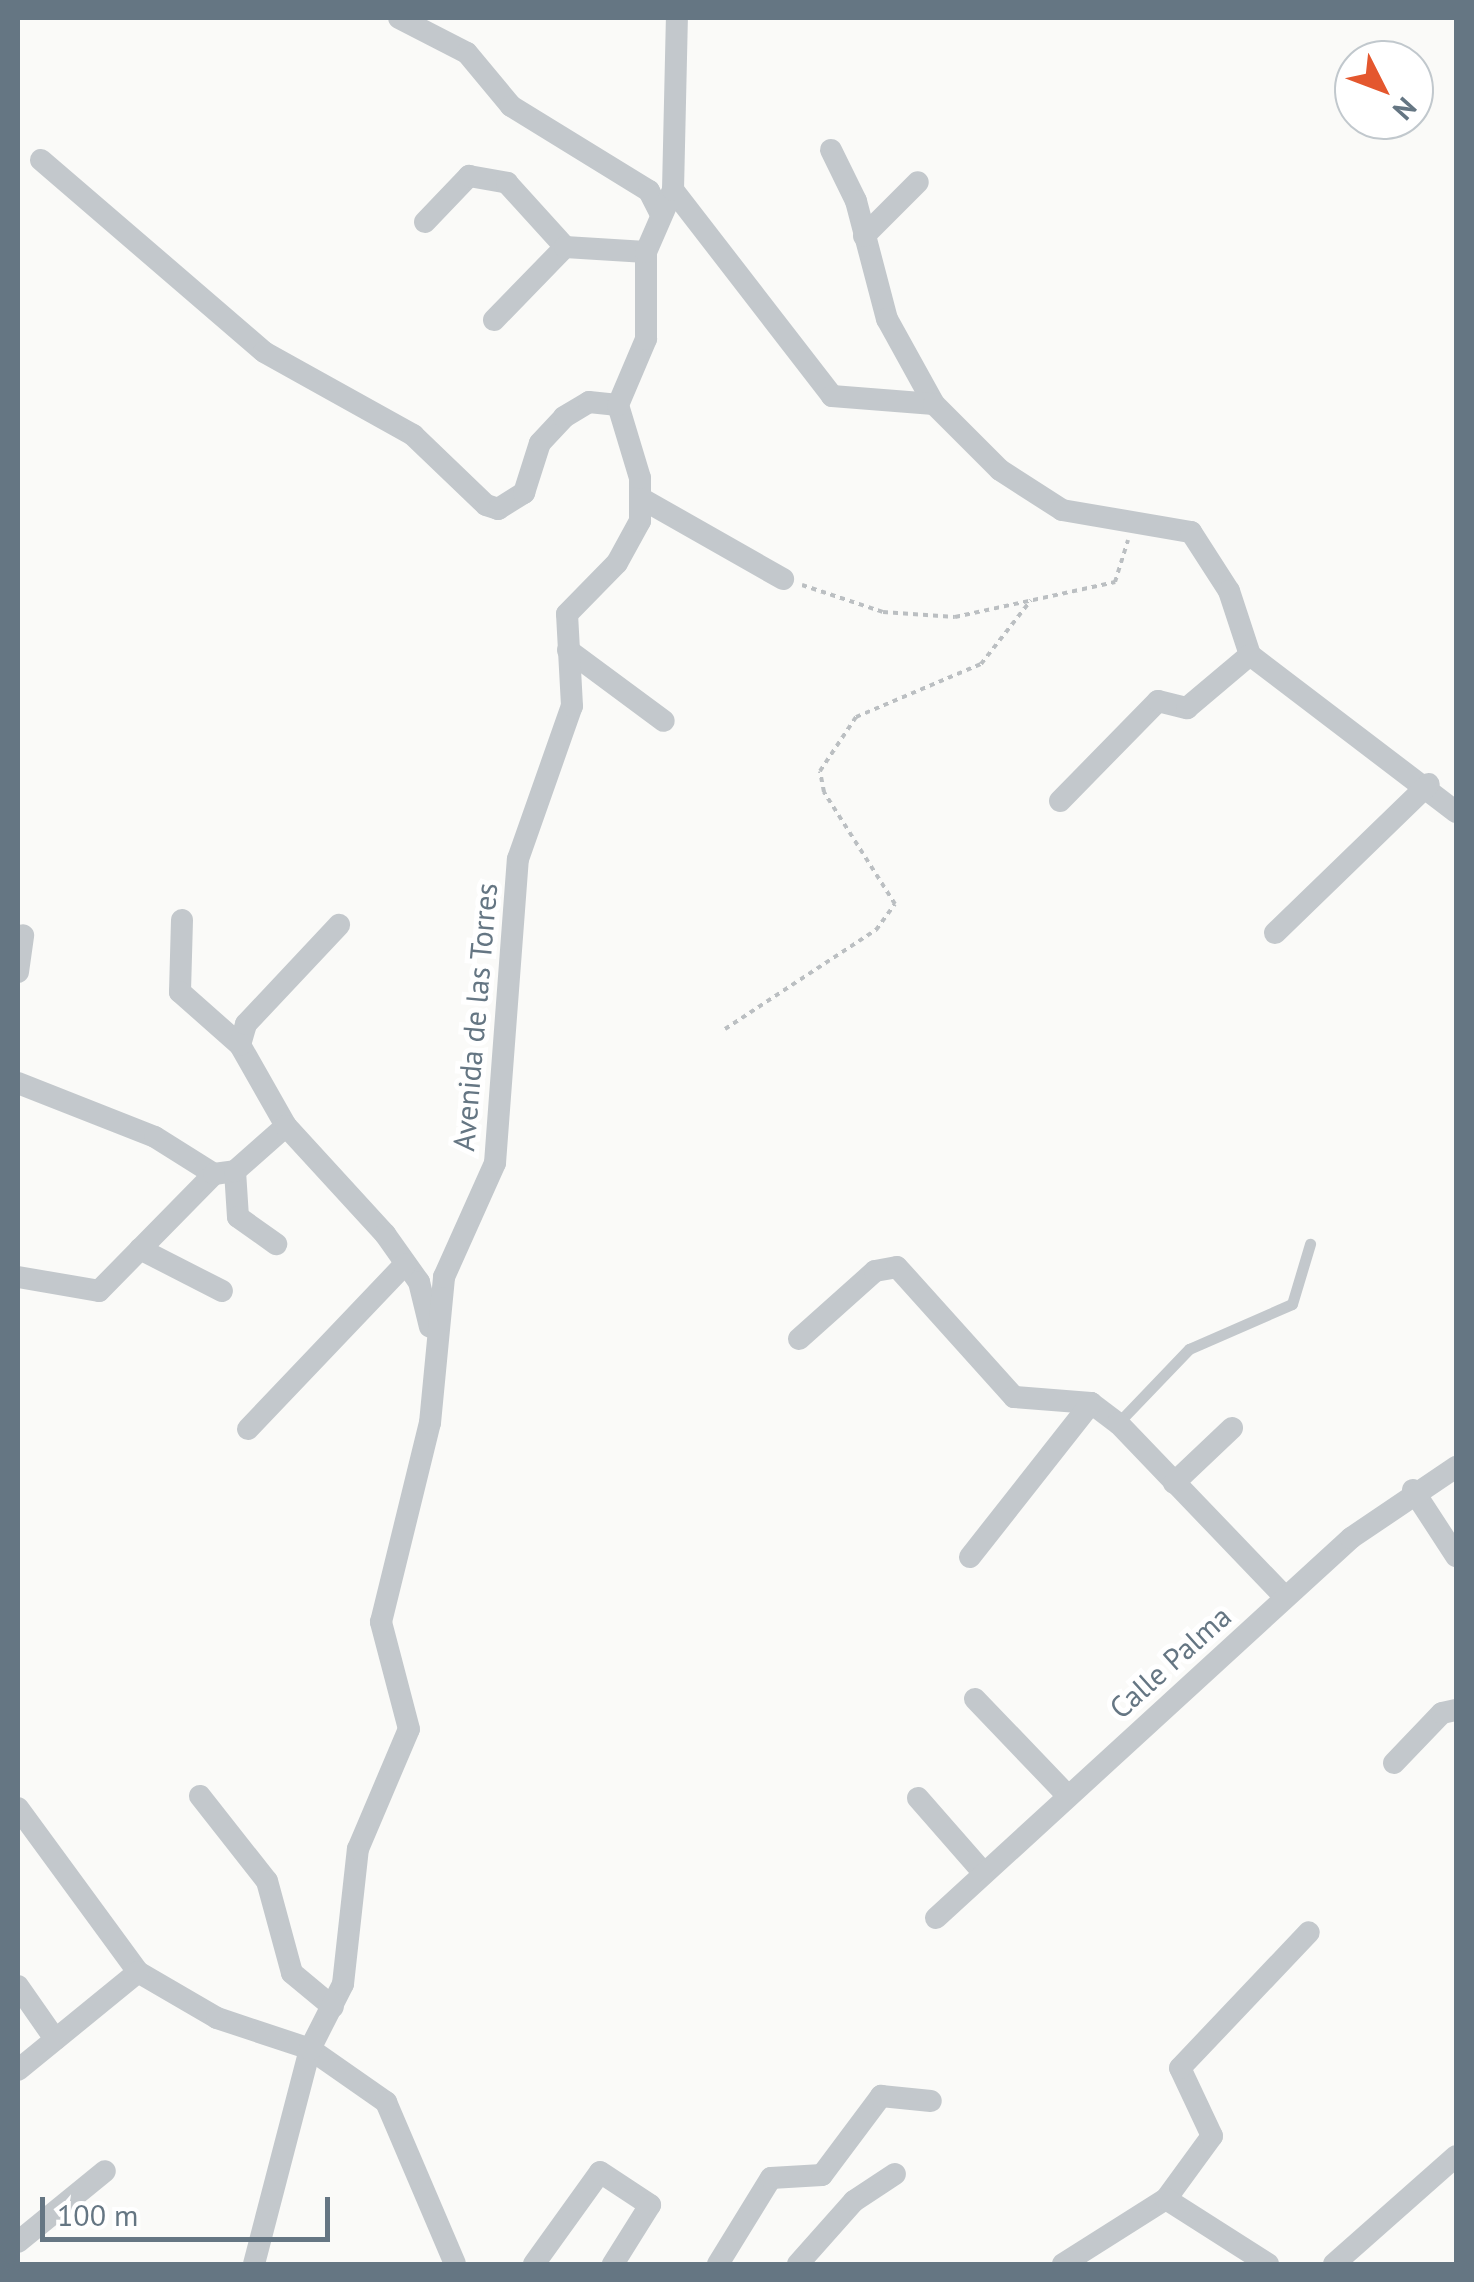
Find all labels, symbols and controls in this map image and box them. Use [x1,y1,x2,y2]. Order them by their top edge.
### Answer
north arrow [1334,40,1434,140]
text: N [1385,90,1425,128]
street label: Avenida de las Torres [445,881,505,1153]
street label: Calle Palma [1102,1598,1238,1726]
scale bar [45,2177,335,2239]
text: 100 m [57,2195,138,2234]

